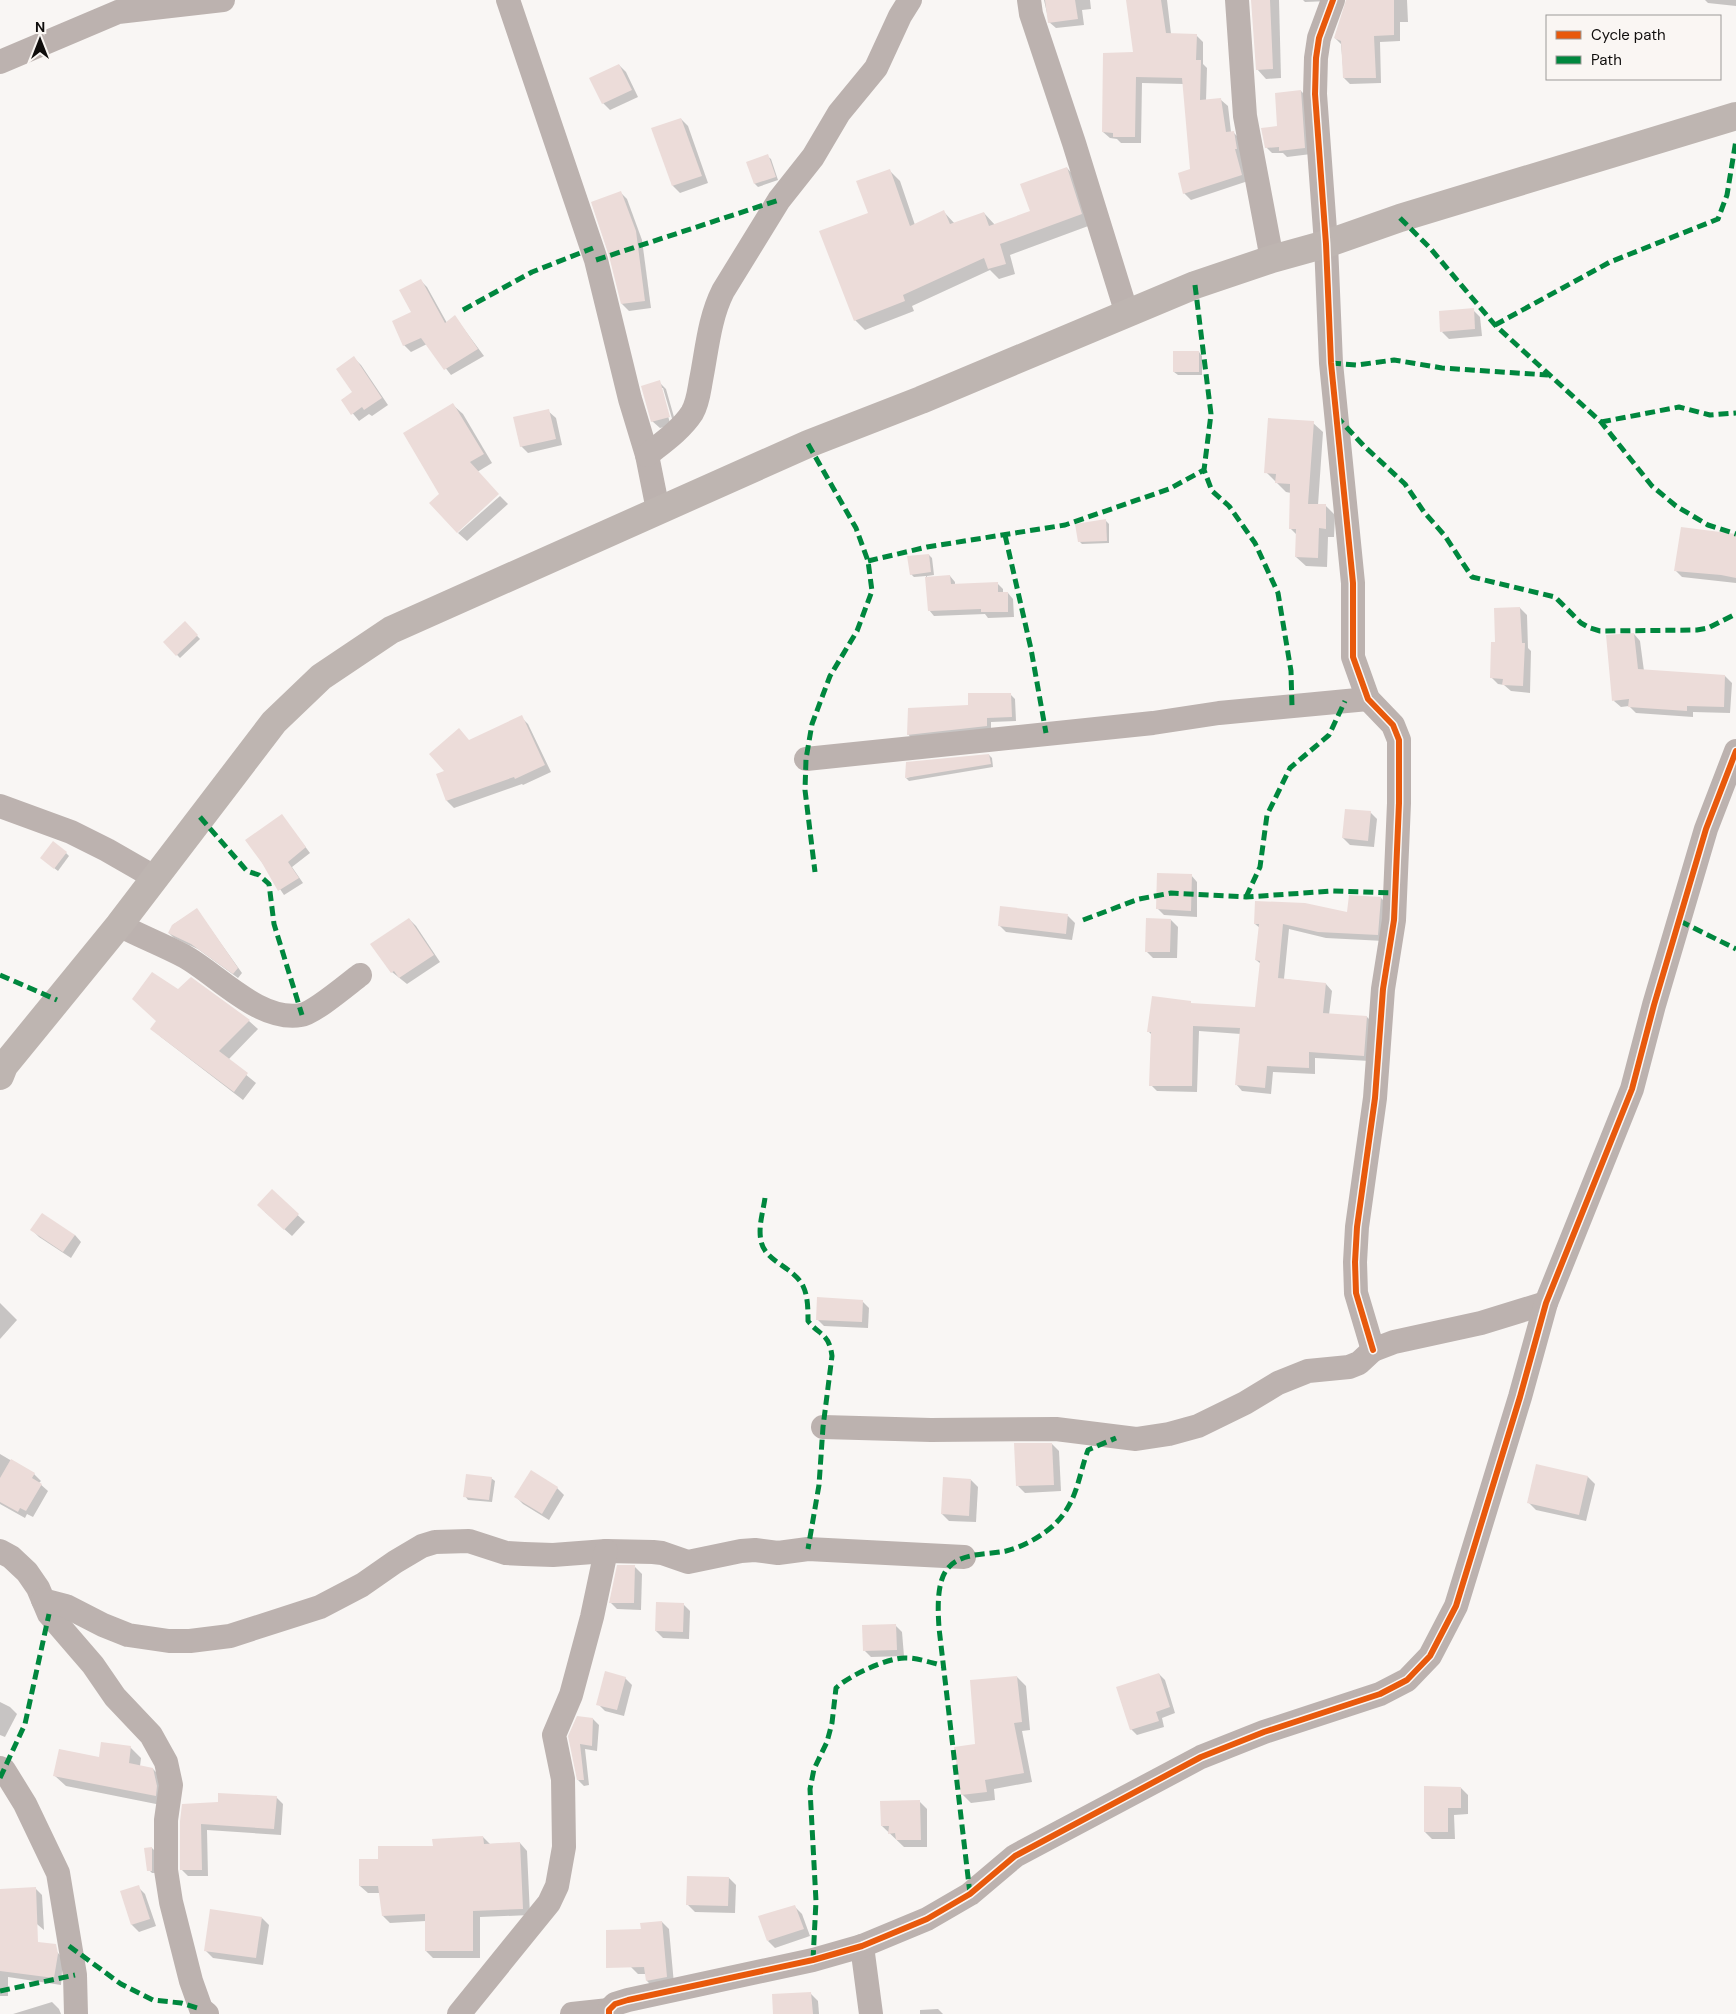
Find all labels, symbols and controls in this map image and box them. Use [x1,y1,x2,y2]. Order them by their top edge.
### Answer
north arrow [15,15,65,65]
legend [1546,15,1721,80]
text: N [35,18,45,36]
text: Cycle path [1591,25,1666,45]
text: Path [1591,50,1622,70]

